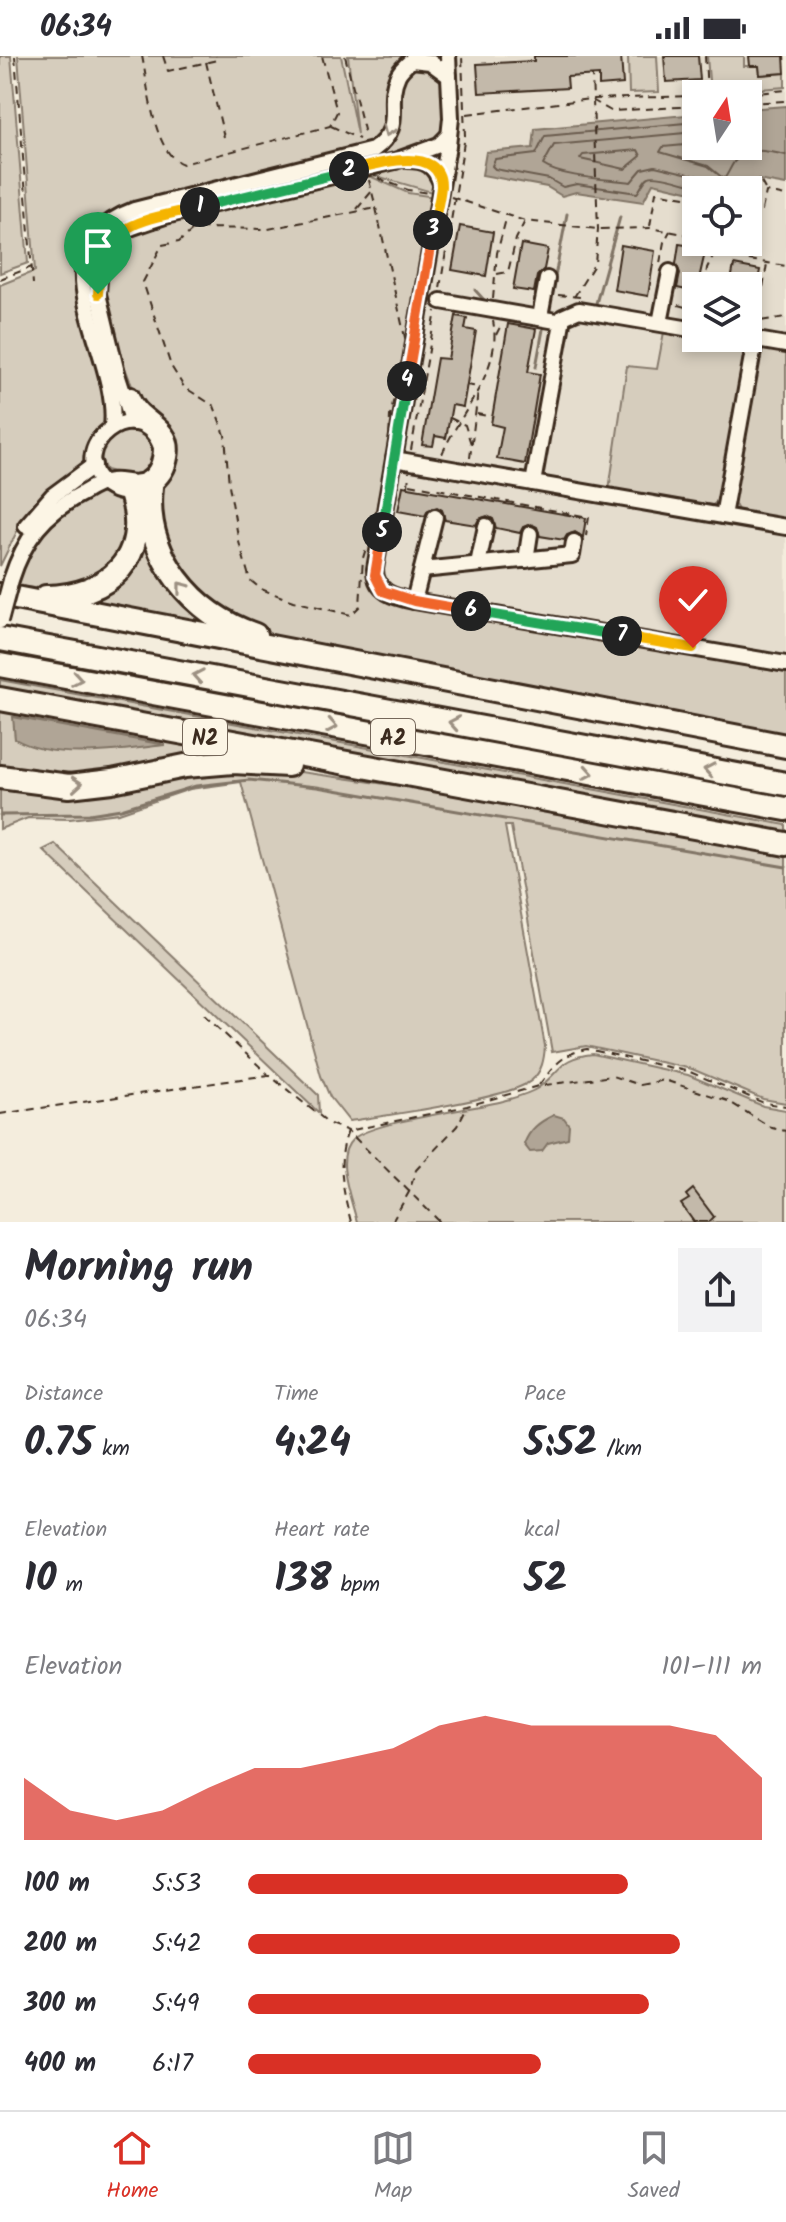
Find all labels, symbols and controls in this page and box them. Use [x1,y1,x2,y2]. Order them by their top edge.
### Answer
text: 06:34 [40,4,112,52]
north arrow [682,80,762,160]
map controls [682,80,762,352]
one-way arrow [382,122,398,137]
pin: 2 [329,151,369,191]
text: 2 [343,153,355,188]
button: locate [682,176,762,256]
pin: 1 [180,187,220,227]
text: 1 [197,189,203,224]
pin: 3 [413,210,453,250]
pin [64,212,132,294]
text: 3 [427,212,439,247]
icon: arrive [76,224,120,268]
button: layers [682,272,762,352]
pin: 4 [387,361,427,401]
text: 4 [401,363,413,398]
pin: 5 [362,512,402,552]
text: 5 [376,514,388,549]
pin [659,566,727,648]
icon: check [671,578,715,622]
one-way arrow [178,581,192,596]
pin: 6 [451,591,491,631]
text: 6 [465,593,477,628]
pin: 7 [602,616,642,656]
text: 7 [617,618,627,653]
one-way arrow [70,669,83,686]
one-way arrow [191,669,205,686]
one-way arrow [447,715,460,732]
one-way arrow [326,716,339,733]
road number: N2 [183,719,227,755]
road number: A2 [371,719,415,755]
one-way arrow [703,762,716,779]
one-way arrow [581,764,595,781]
one-way arrow [71,776,84,793]
text: Morning run [24,1234,253,1304]
button: share [678,1248,762,1332]
text: 06:34 [24,1299,87,1341]
text: Distance [24,1377,103,1412]
text: Time [274,1377,318,1412]
text: Pace [524,1377,566,1412]
text: 0.75 [24,1412,93,1476]
text: 4:24 [274,1412,351,1476]
text: 5:52 [524,1412,598,1476]
text: km [93,1432,130,1467]
text: /km [598,1432,642,1467]
text: Elevation [24,1513,107,1548]
text: Heart rate [274,1513,370,1548]
text: kcal [524,1513,560,1548]
text: 10 [24,1548,57,1612]
text: 138 [274,1548,332,1612]
text: 52 [524,1548,568,1612]
text: m [57,1568,83,1603]
text: bpm [332,1568,380,1603]
text: Elevation [24,1646,122,1688]
text: 101–111 m [661,1646,762,1688]
text: 100 m [24,1863,90,1905]
text: 5:53 [152,1863,201,1905]
text: 200 m [24,1923,97,1965]
text: 5:42 [152,1923,202,1965]
text: 300 m [24,1983,96,2025]
text: 5:49 [152,1983,199,2025]
text: 400 m [24,2043,96,2085]
text: 6:17 [152,2043,193,2085]
tab: Home [106,2126,158,2209]
tab: Map [371,2126,415,2209]
tab: Saved [628,2126,680,2209]

